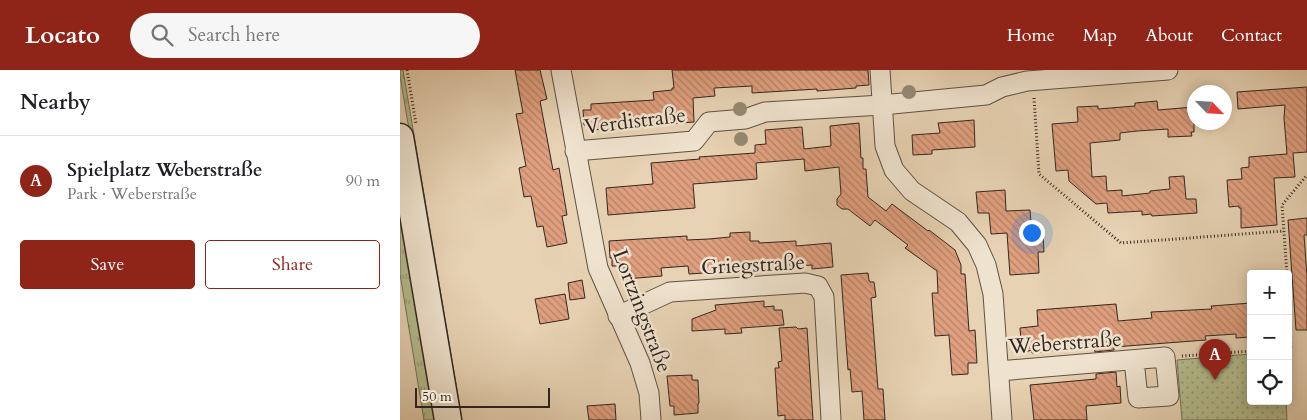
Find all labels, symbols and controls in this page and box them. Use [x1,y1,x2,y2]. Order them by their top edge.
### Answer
search box [130,13,480,58]
text: Locato [25,19,100,52]
icon: search [148,21,176,49]
text: Search here [188,22,280,48]
text: Home [1007,23,1055,48]
text: Map [1083,23,1117,48]
text: About [1145,23,1193,48]
text: Contact [1221,23,1282,48]
north arrow [1187,85,1232,130]
text: Nearby [20,88,91,117]
street label: Verdistraße [583,100,687,142]
text: Spielplatz Weberstraße [67,157,262,183]
text: A [30,170,42,192]
text: 90 m [346,170,380,192]
text: Park · Weberstraße [67,183,197,205]
your location [1019,220,1045,246]
button: Save [20,240,195,289]
button: Share [205,240,380,289]
street label: Lortzingstraße [605,245,679,377]
street label: Griegstraße [700,248,806,282]
map controls [1247,270,1292,405]
button: + [1247,270,1292,315]
button: − [1247,315,1292,360]
street label: Weberstraße [1006,325,1123,361]
pin: A [1199,339,1231,380]
button: locate [1247,360,1292,405]
scale bar [415,385,550,408]
text: 50 m [422,387,452,406]

